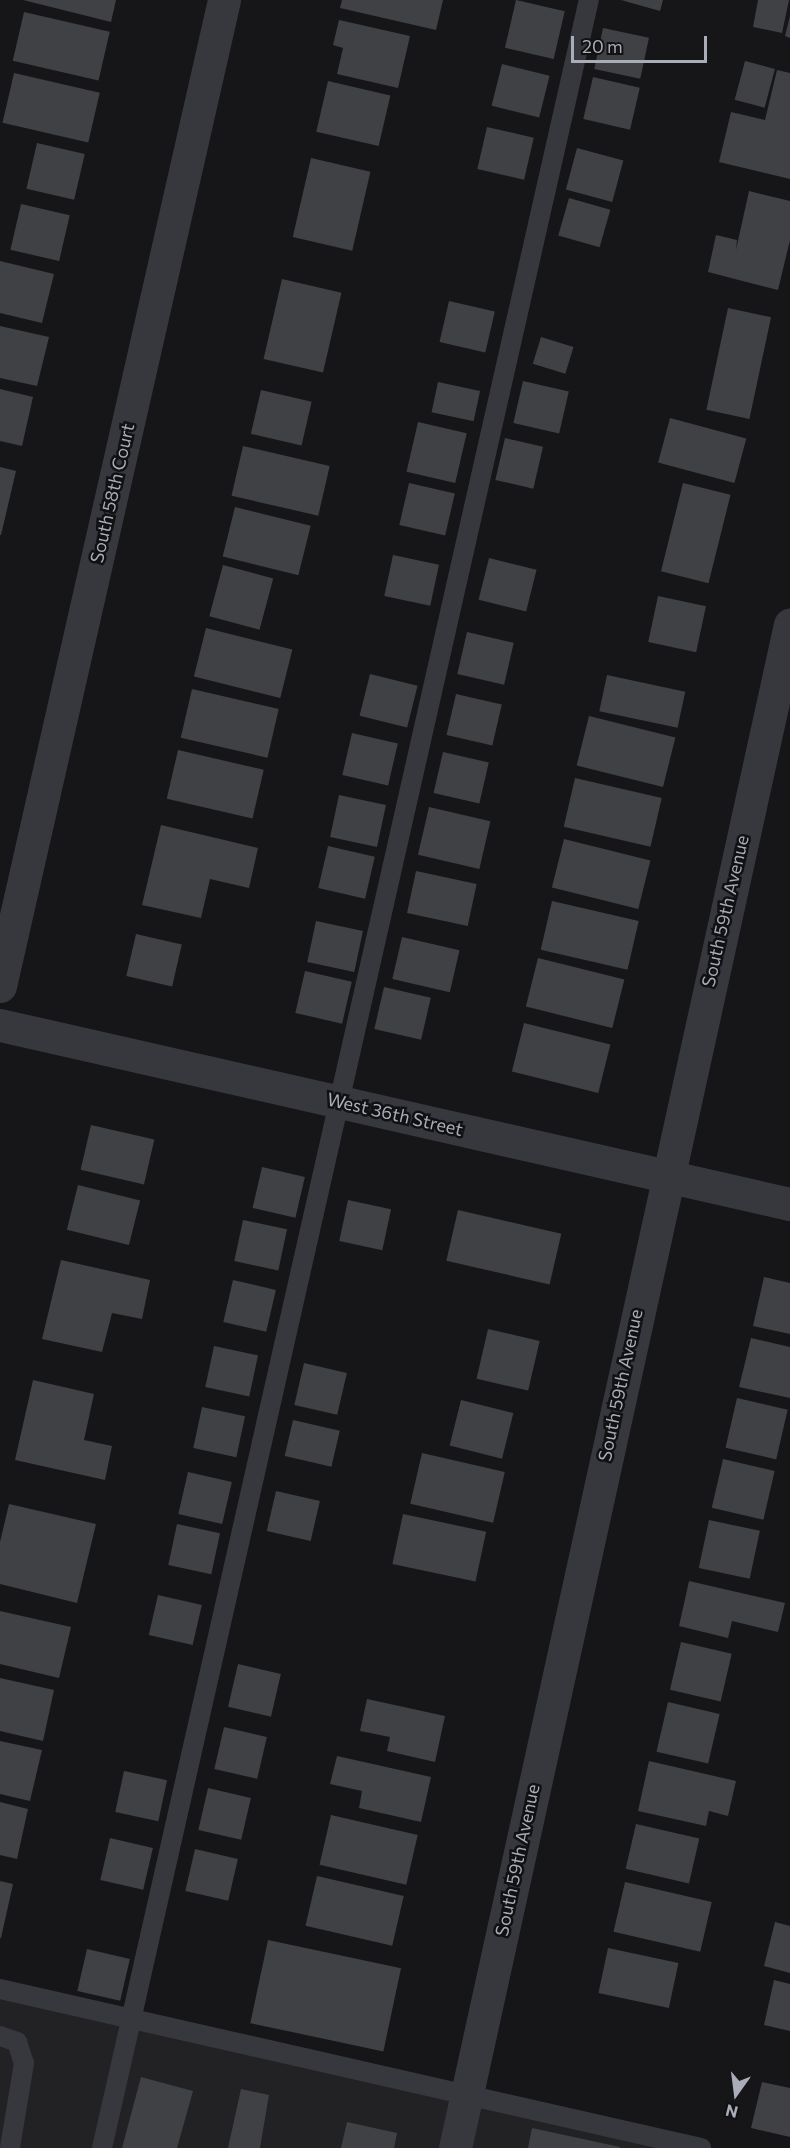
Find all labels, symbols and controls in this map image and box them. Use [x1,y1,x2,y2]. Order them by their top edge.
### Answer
scale bar [574,24,710,62]
text: 20 m [582,35,623,57]
street label: South 58th Court [85,421,139,565]
street label: South 59th Avenue [697,833,753,989]
street label: West 36th Street [325,1088,465,1140]
street label: South 59th Avenue [593,1307,647,1463]
street label: South 59th Avenue [490,1782,544,1938]
north arrow [706,2064,766,2124]
text: N [723,2101,740,2123]

